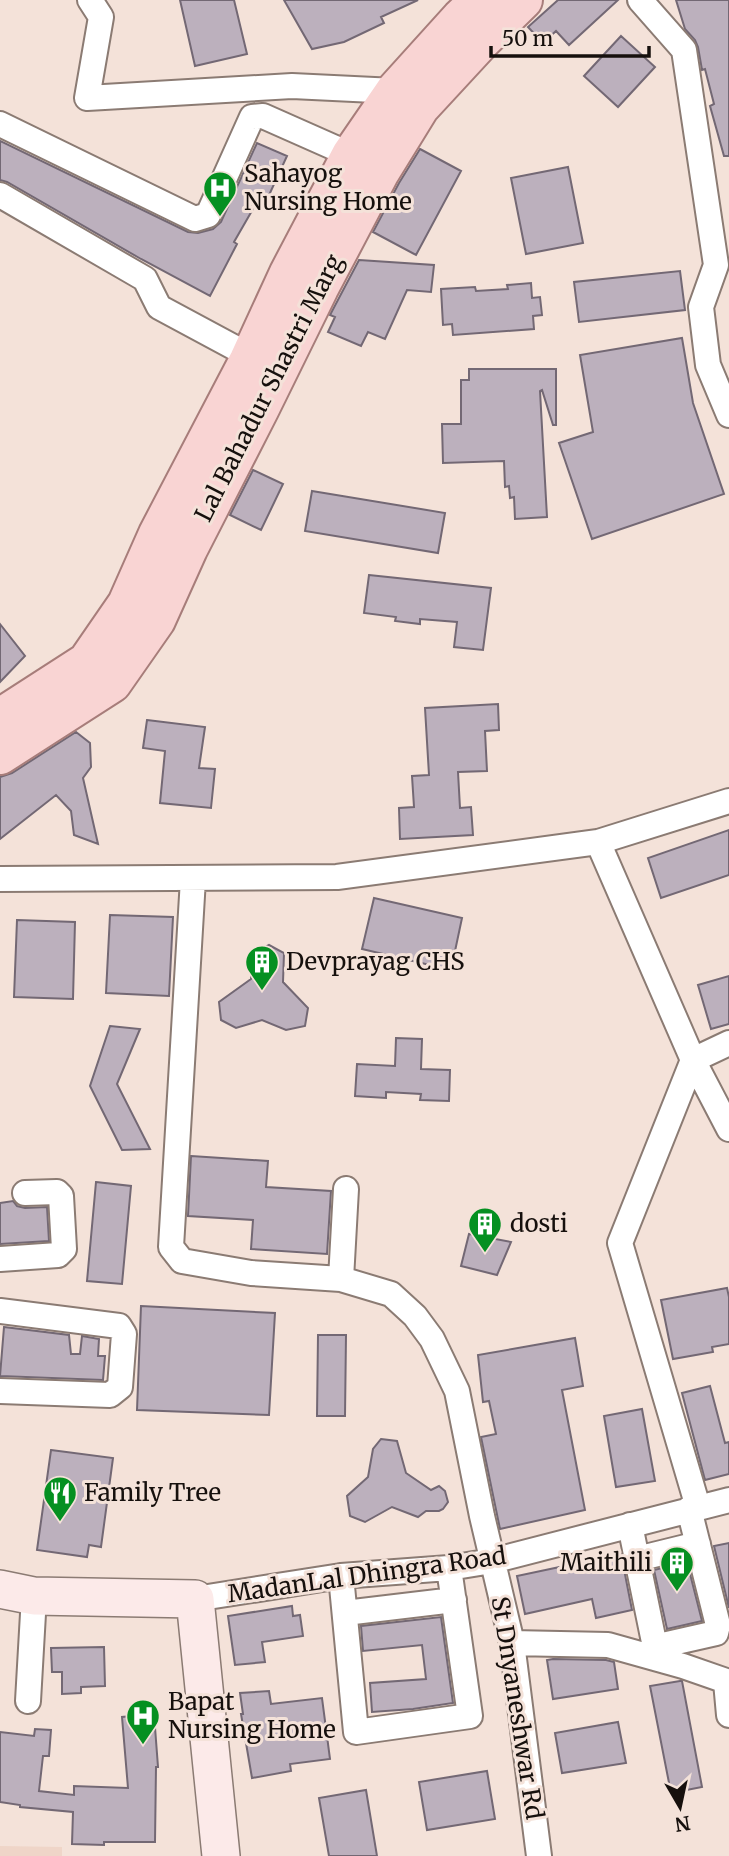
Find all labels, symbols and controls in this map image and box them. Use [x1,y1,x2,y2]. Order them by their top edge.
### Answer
scale bar [491,14,648,58]
text: 50 m [502,25,553,52]
place label: Sahayog Nursing Home [244,158,412,217]
hospital icon: Sahayog Nursing Home [201,169,239,218]
street label: Lal Bahadur Shastri Marg [188,249,350,527]
building icon: Devprayag CHS [243,943,281,992]
place label: Devprayag CHS [286,946,464,977]
building icon: dosti [466,1205,504,1254]
place label: dosti [510,1208,568,1239]
restaurant icon: Family Tree [41,1474,79,1523]
place label: Family Tree [84,1477,221,1508]
street label: MadanLal Dhingra Road [226,1540,508,1609]
building icon: Maithili [658,1544,696,1593]
place label: Maithili [560,1547,652,1578]
street label: St Dnyaneshwar Rd [485,1594,550,1822]
place label: Bapat Nursing Home [168,1686,336,1745]
hospital icon: Bapat Nursing Home [124,1697,162,1746]
north arrow [645,1772,715,1842]
text: N [673,1811,692,1837]

